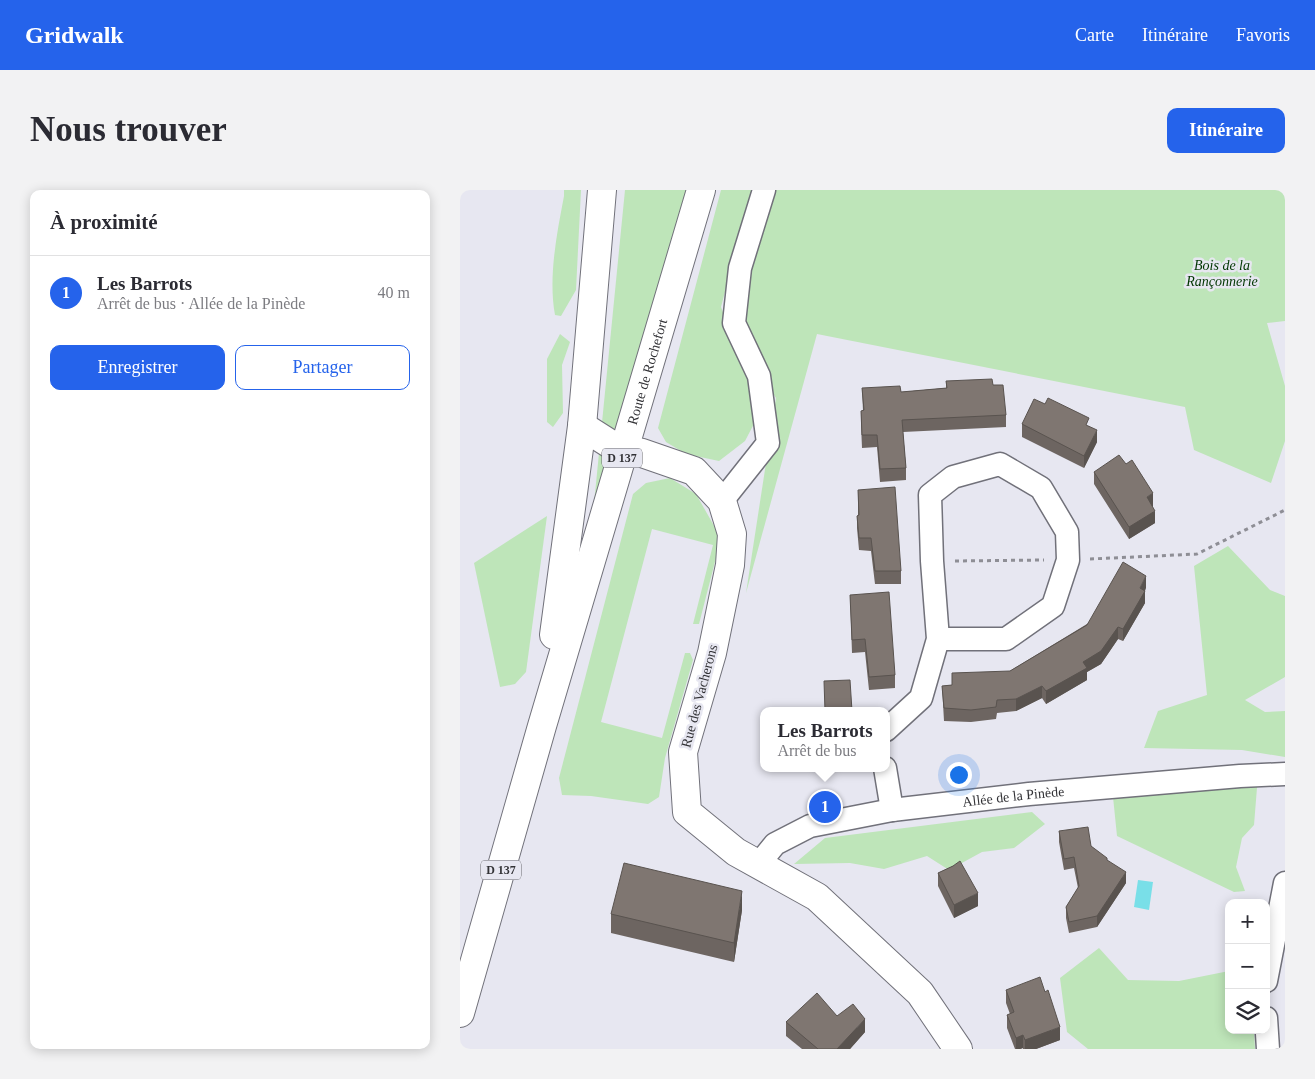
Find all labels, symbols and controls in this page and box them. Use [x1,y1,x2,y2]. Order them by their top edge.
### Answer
text: Gridwalk [25,22,124,48]
text: Carte [1075,25,1114,45]
text: Itinéraire [1142,25,1208,45]
text: Favoris [1236,25,1290,45]
button: Itinéraire [1167,108,1285,153]
text: Nous trouver [30,110,227,149]
text: À proximité [50,210,158,234]
park label: Bois de la Rançonnerie [1185,258,1258,289]
text: Les Barrots [97,273,192,294]
text: 1 [62,284,70,301]
text: 40 m [378,284,410,301]
text: Arrêt de bus · Allée de la Pinède [97,295,305,312]
street label: Route de Rochefort [625,317,670,427]
button: Enregistrer [50,345,225,390]
button: Partager [235,345,410,390]
road number: D 137 [602,448,642,468]
street label: Rue des Vacherons [678,643,720,749]
popup [760,707,890,772]
text: Les Barrots [777,720,873,741]
text: Arrêt de bus [777,742,857,759]
your location [946,762,972,788]
street label: Allée de la Pinède [962,784,1065,810]
pin: 1 [809,788,841,826]
road number: D 137 [481,860,521,880]
map controls [1225,899,1270,1034]
button: + [1225,899,1270,944]
button: − [1225,944,1270,989]
button: layers [1225,989,1270,1034]

